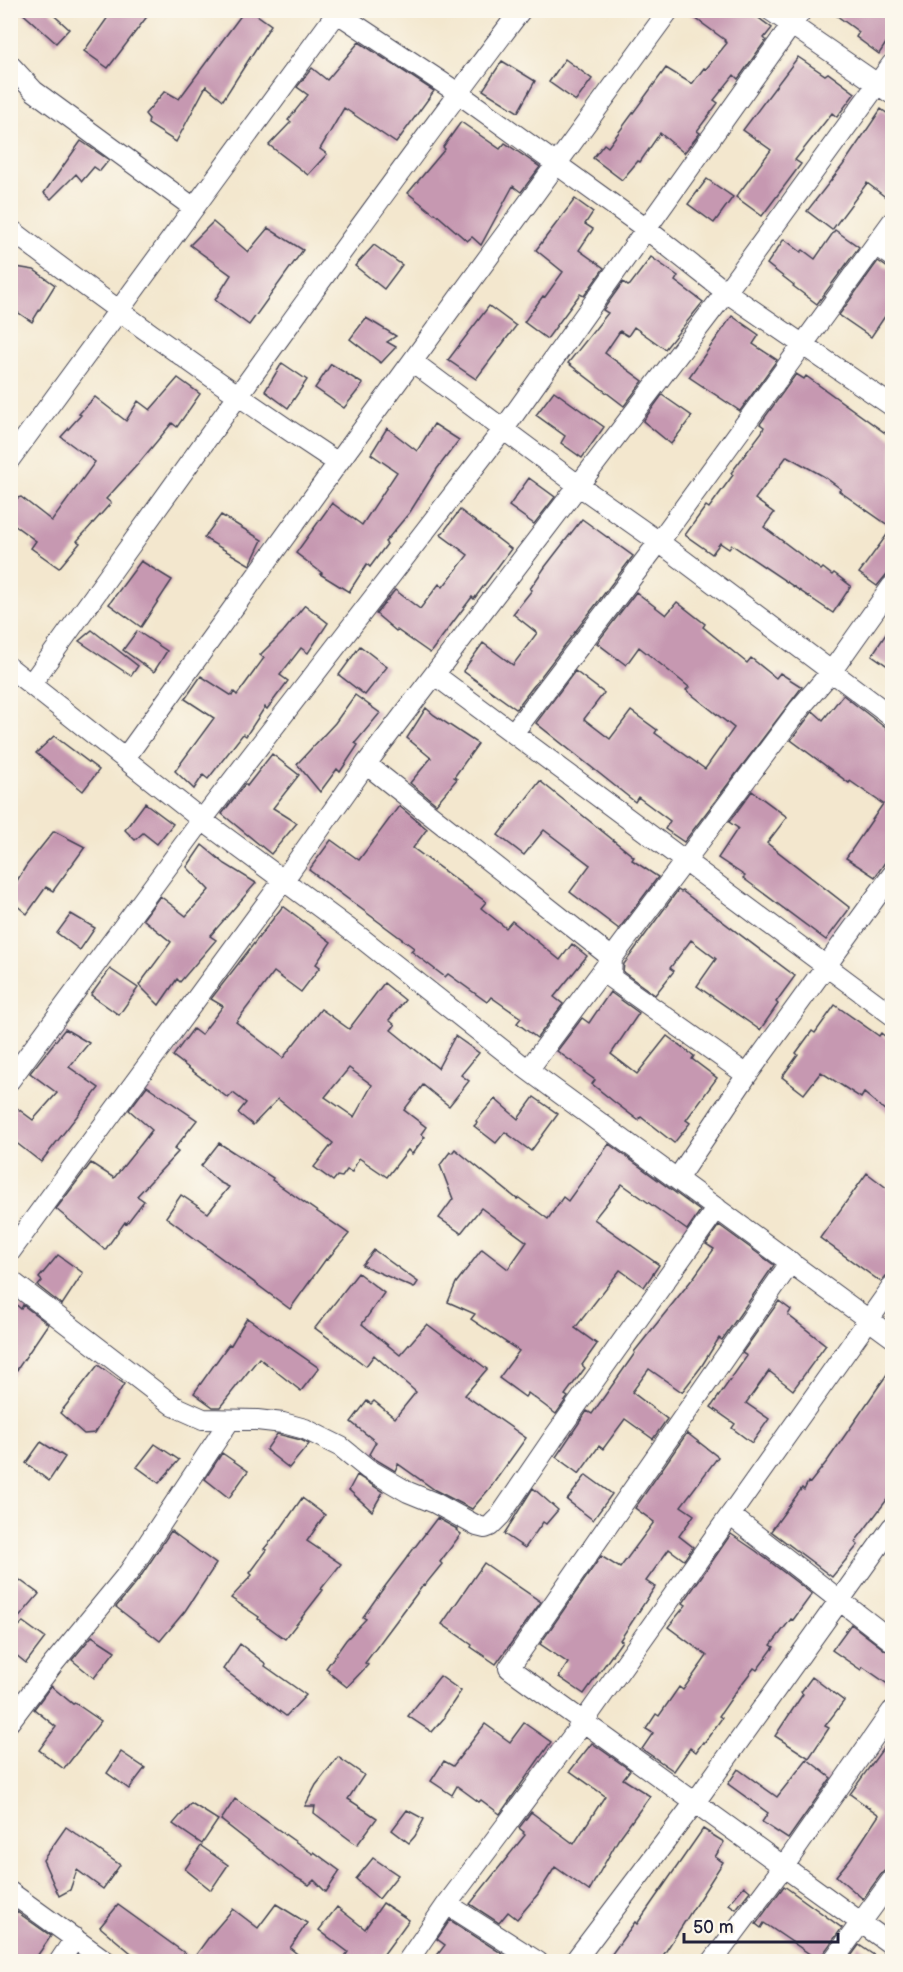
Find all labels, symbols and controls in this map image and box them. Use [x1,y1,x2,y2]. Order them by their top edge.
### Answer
scale bar [684,1906,838,1944]
text: 50 m [693,1917,734,1938]

